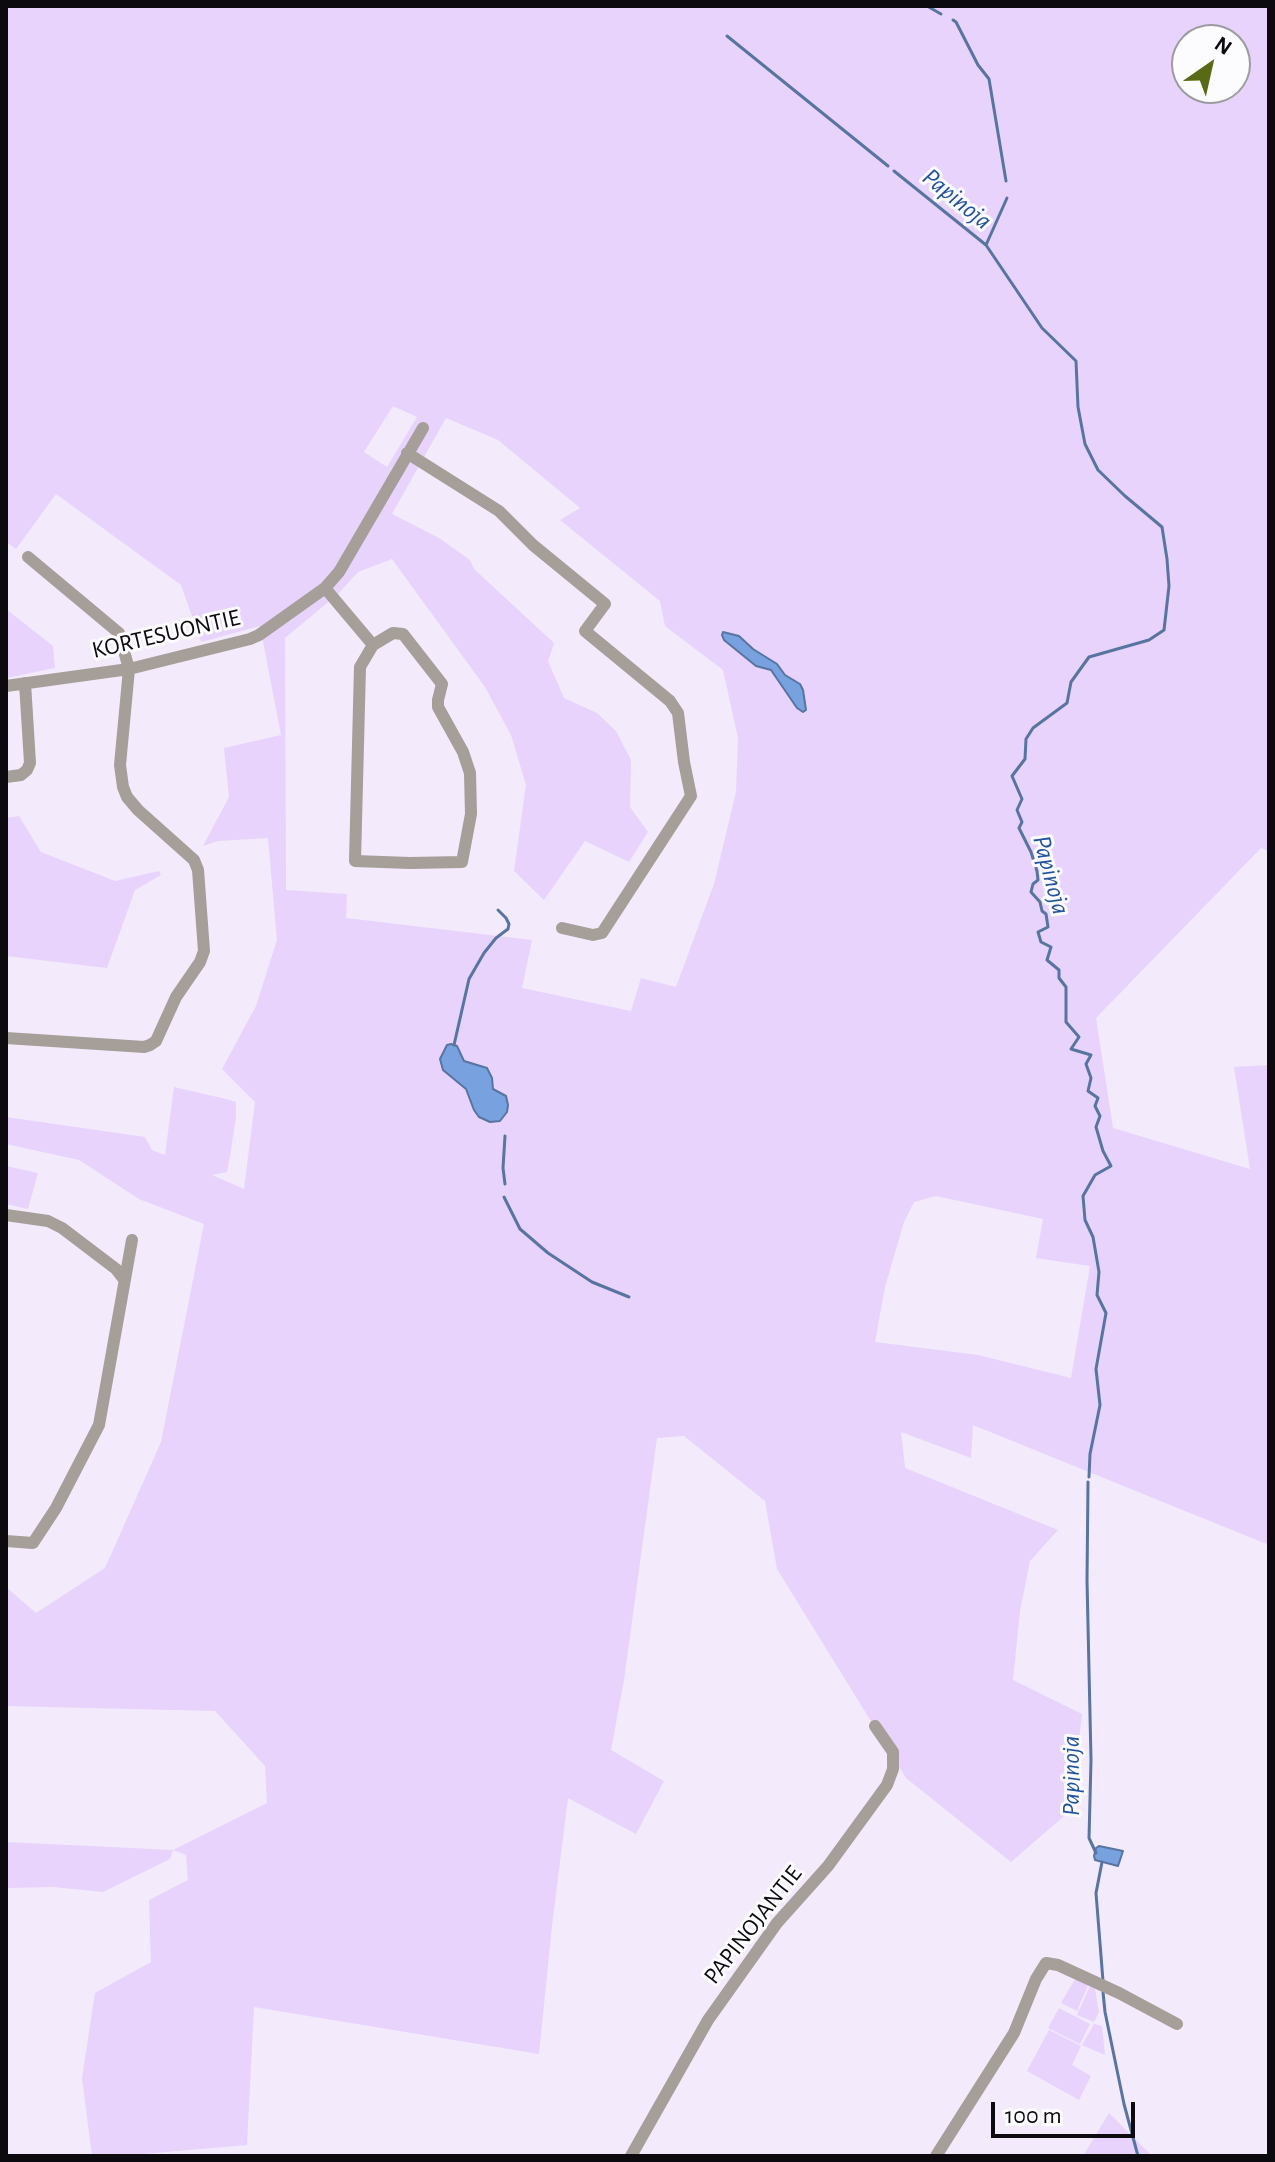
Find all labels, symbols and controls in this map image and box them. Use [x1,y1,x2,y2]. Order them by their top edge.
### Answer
north arrow [1171,24,1251,104]
text: N [1211,32,1236,59]
water label: Papinoja [916,162,998,236]
street label: KORTESUONTIE [89,603,243,665]
water label: Papinoja [1025,832,1077,918]
water label: Papinoja [1055,1736,1087,1816]
street label: PAPINOJANTIE [698,1860,808,1990]
scale bar [995,2086,1139,2136]
text: 100 m [1005,2104,1062,2128]

